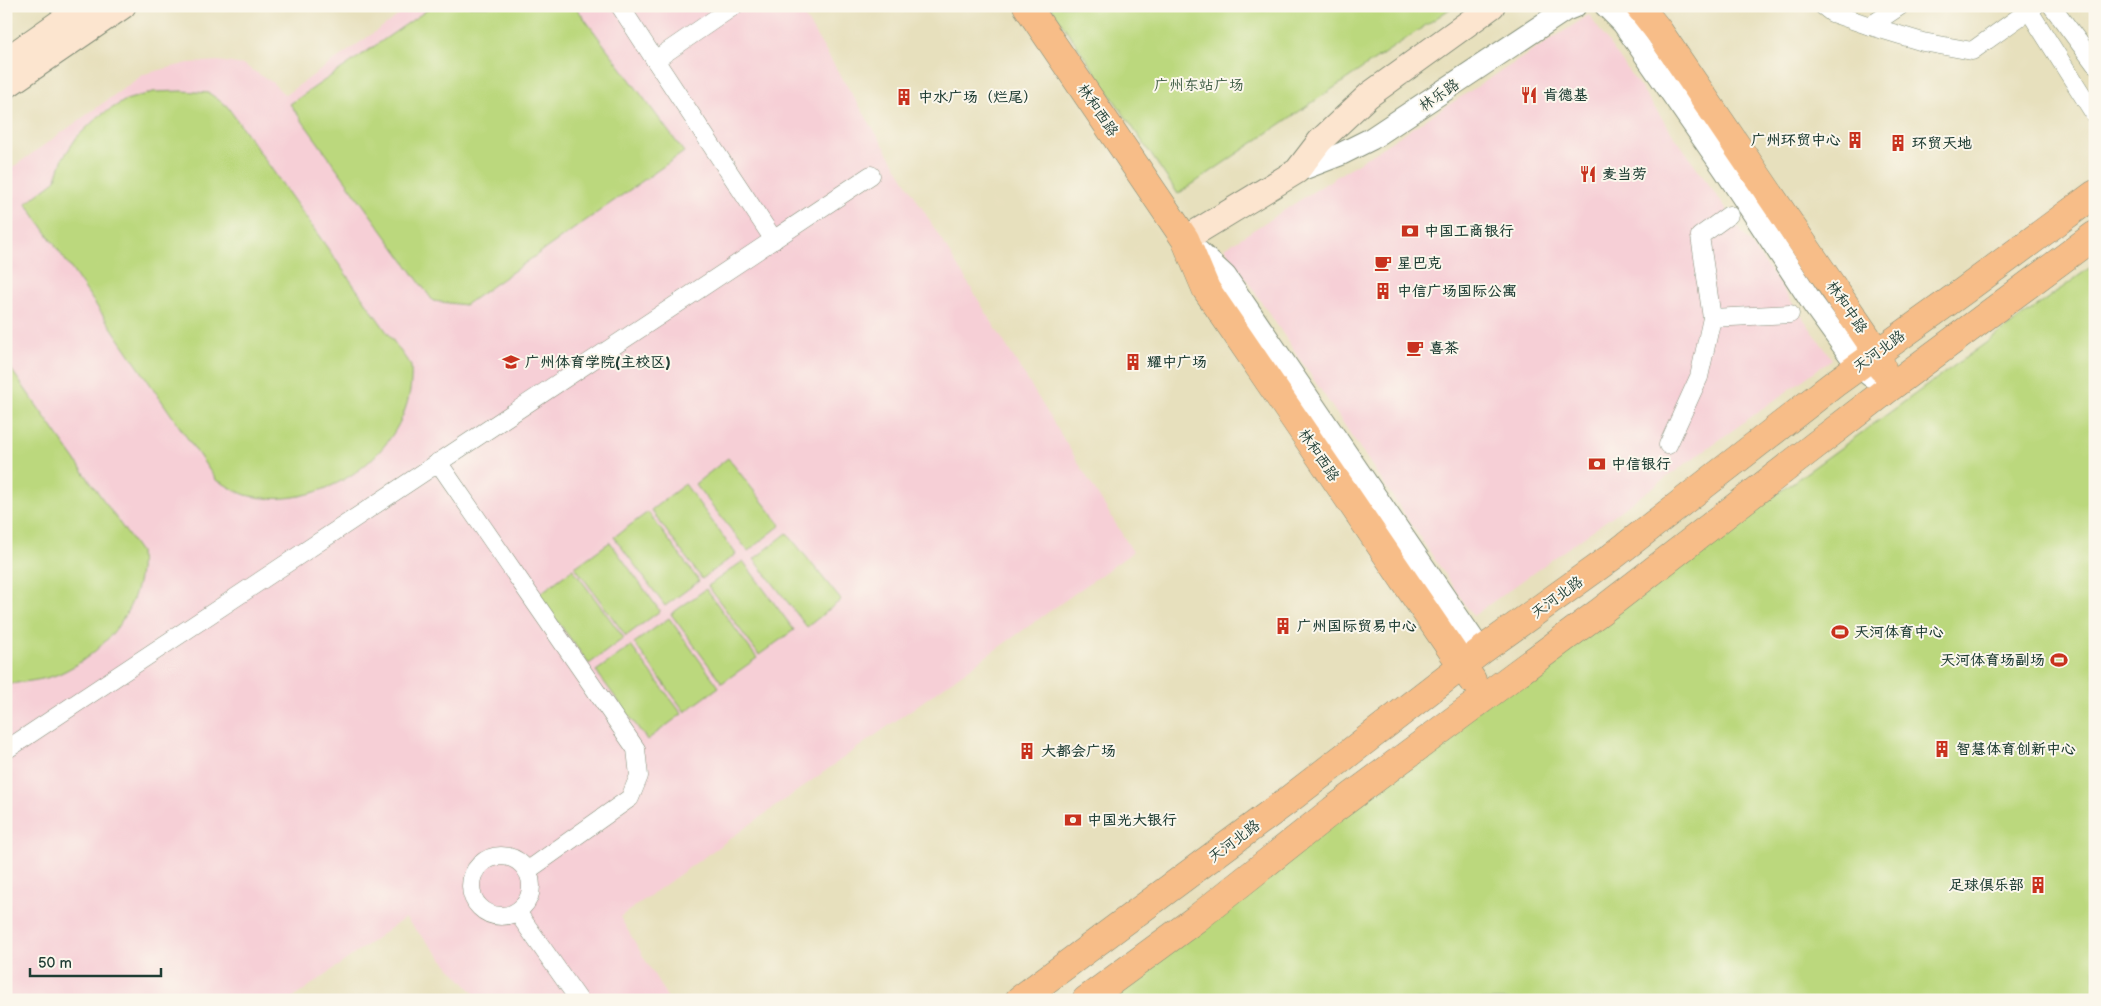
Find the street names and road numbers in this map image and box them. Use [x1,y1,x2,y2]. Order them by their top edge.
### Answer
street label: 林乐路 [1415,75,1463,116]
street label: 林和西路 [1073,80,1122,140]
street label: 林和中路 [1822,277,1871,337]
street label: 天河北路 [1849,326,1909,377]
street label: 林和西路 [1294,425,1343,485]
street label: 天河北路 [1527,572,1587,623]
street label: 天河北路 [1205,816,1264,867]

